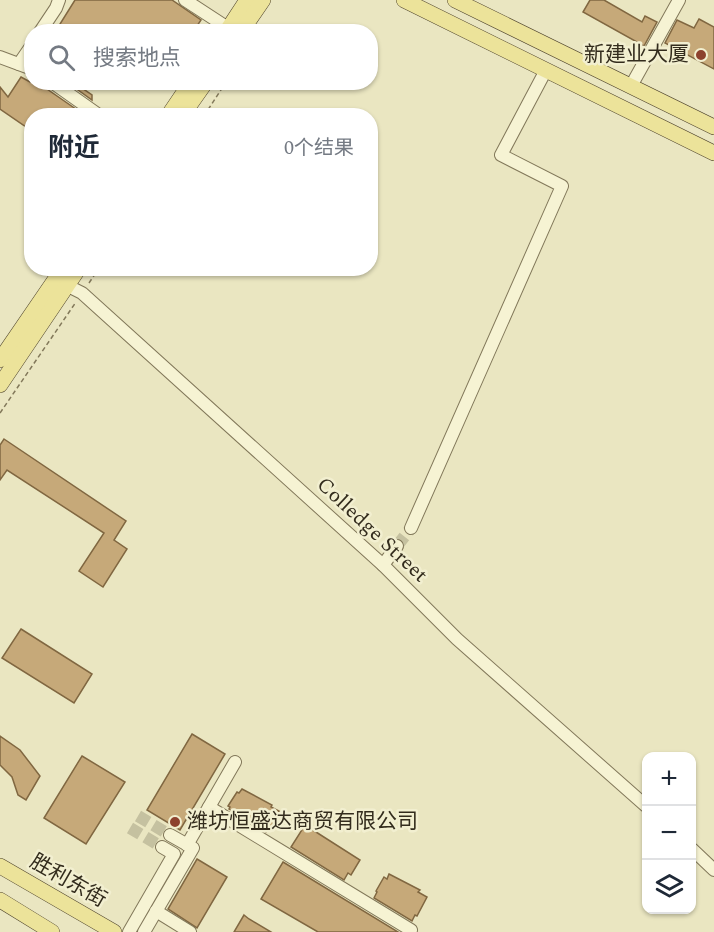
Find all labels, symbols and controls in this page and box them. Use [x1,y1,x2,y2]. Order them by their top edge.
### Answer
search box [24,24,378,90]
place label: 新建业大厦 [584,39,689,71]
icon: search [45,41,78,74]
text: 搜索地点 [93,42,181,75]
marker: 新建业大厦 [694,48,708,62]
text: 附近 [48,128,100,168]
text: 0个结果 [284,133,354,163]
street label: Colledge Street [309,470,435,590]
map controls [642,752,696,914]
button: + [642,752,696,806]
place label: 潍坊恒盛达商贸有限公司 [187,806,418,838]
button: − [642,806,696,860]
marker: 潍坊恒盛达商贸有限公司 [168,815,182,829]
street label: 胜利东街 [24,846,112,916]
button: layers [642,860,696,914]

